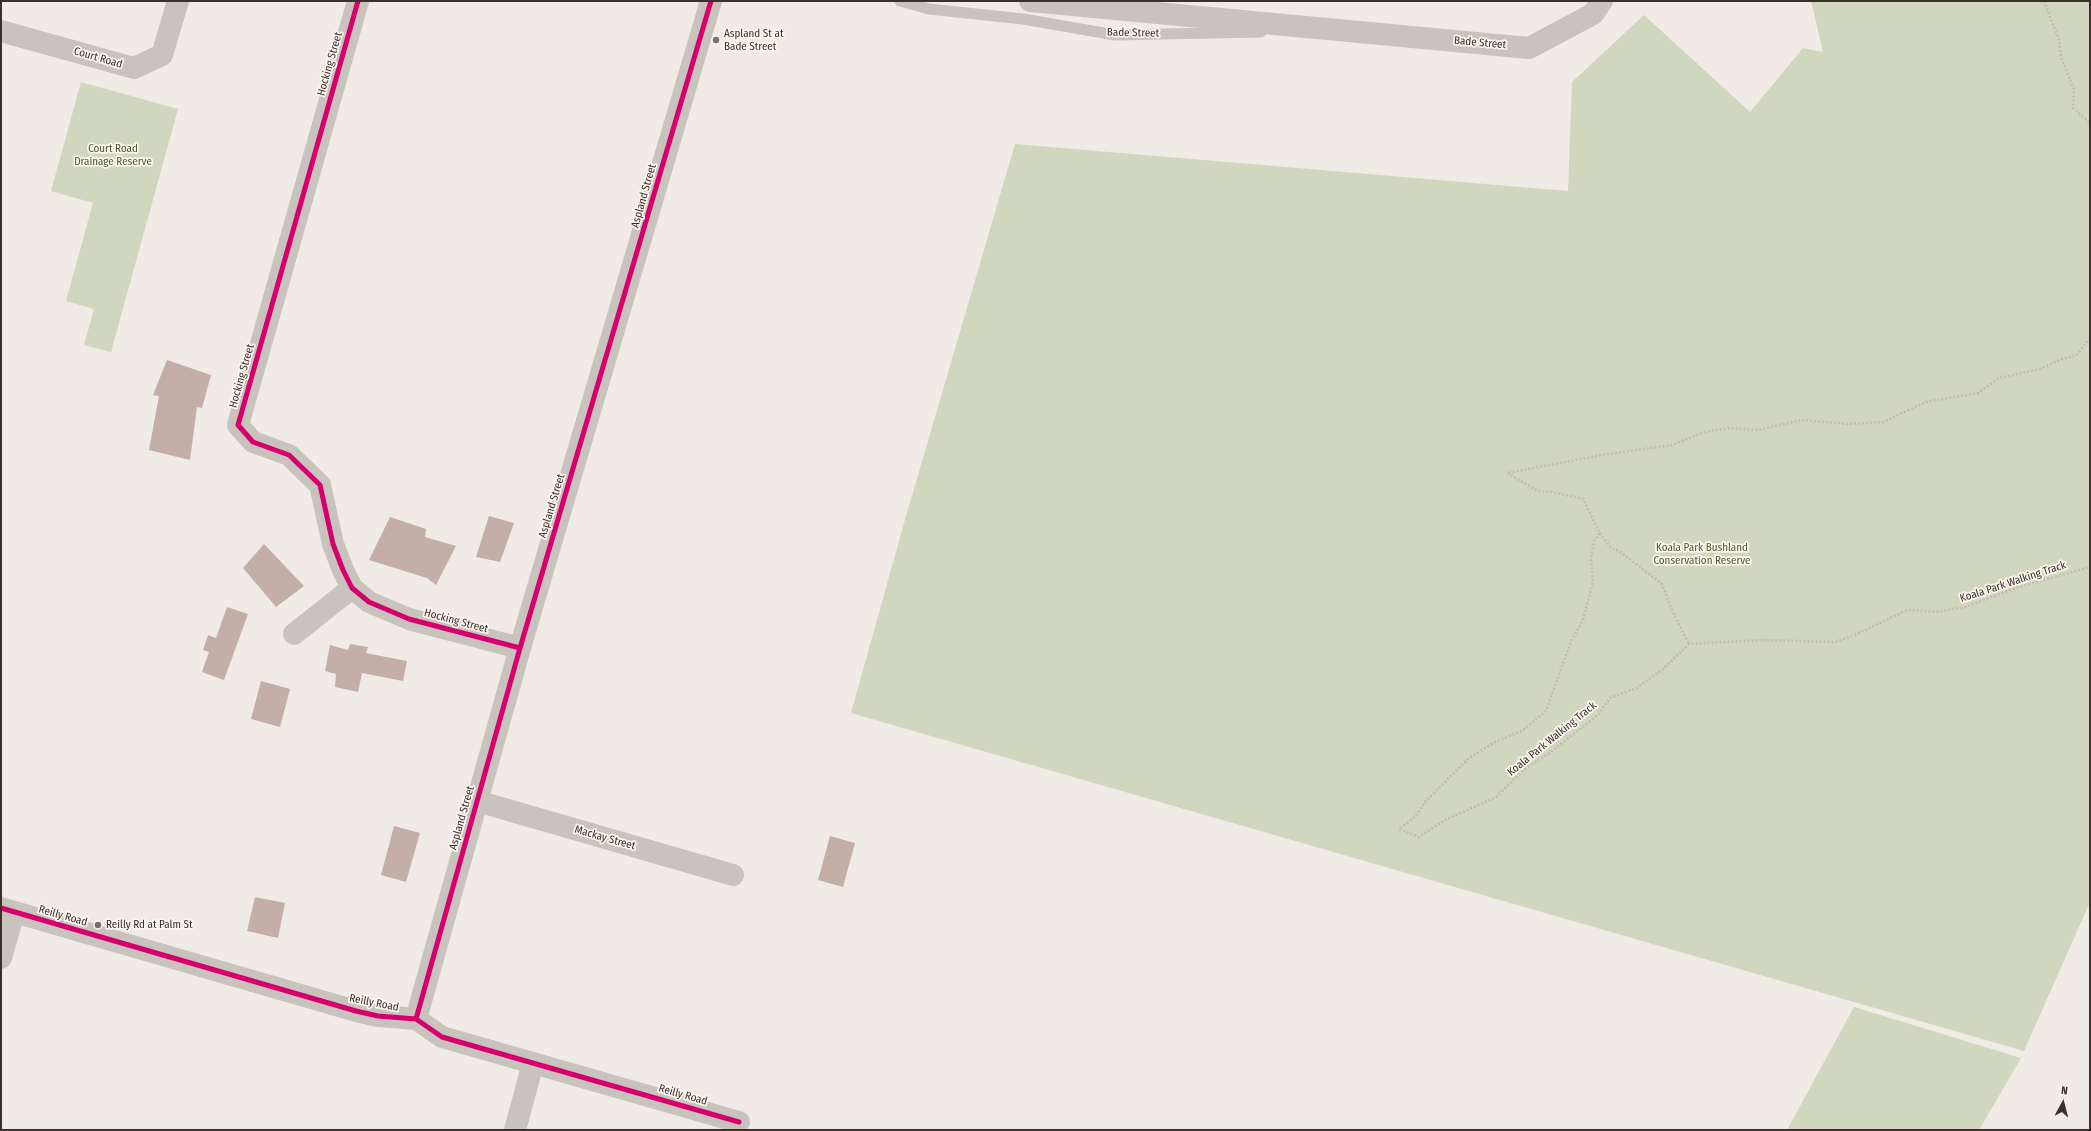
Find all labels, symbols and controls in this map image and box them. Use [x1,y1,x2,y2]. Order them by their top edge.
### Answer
street label: Bade Street [1107,26,1159,40]
place label: Aspland St at Bade Street [724,27,783,53]
street label: Hocking Street [315,31,345,97]
street label: Bade Street [1453,34,1507,52]
marker: Aspland St at Bade Street [711,35,721,45]
street label: Court Road [72,45,124,71]
park label: Court Road Drainage Reserve [74,142,152,168]
street label: Aspland Street [629,163,659,229]
street label: Hocking Street [227,343,257,409]
street label: Aspland Street [536,473,568,539]
park label: Koala Park Bushland Conservation Reserve [1653,541,1751,567]
street label: Koala Park Walking Track [1958,559,2068,605]
street label: Hocking Street [423,606,489,636]
street label: Koala Park Walking Track [1505,699,1599,779]
street label: Aspland Street [447,785,477,851]
street label: Mackay Street [573,823,637,853]
street label: Reilly Road [37,903,89,929]
place label: Reilly Rd at Palm St [106,918,193,932]
marker: Reilly Rd at Palm St [93,920,103,930]
street label: Reilly Road [348,992,400,1014]
street label: Reilly Road [657,1082,709,1108]
north arrow [2043,1083,2083,1123]
text: N [2060,1084,2069,1097]

